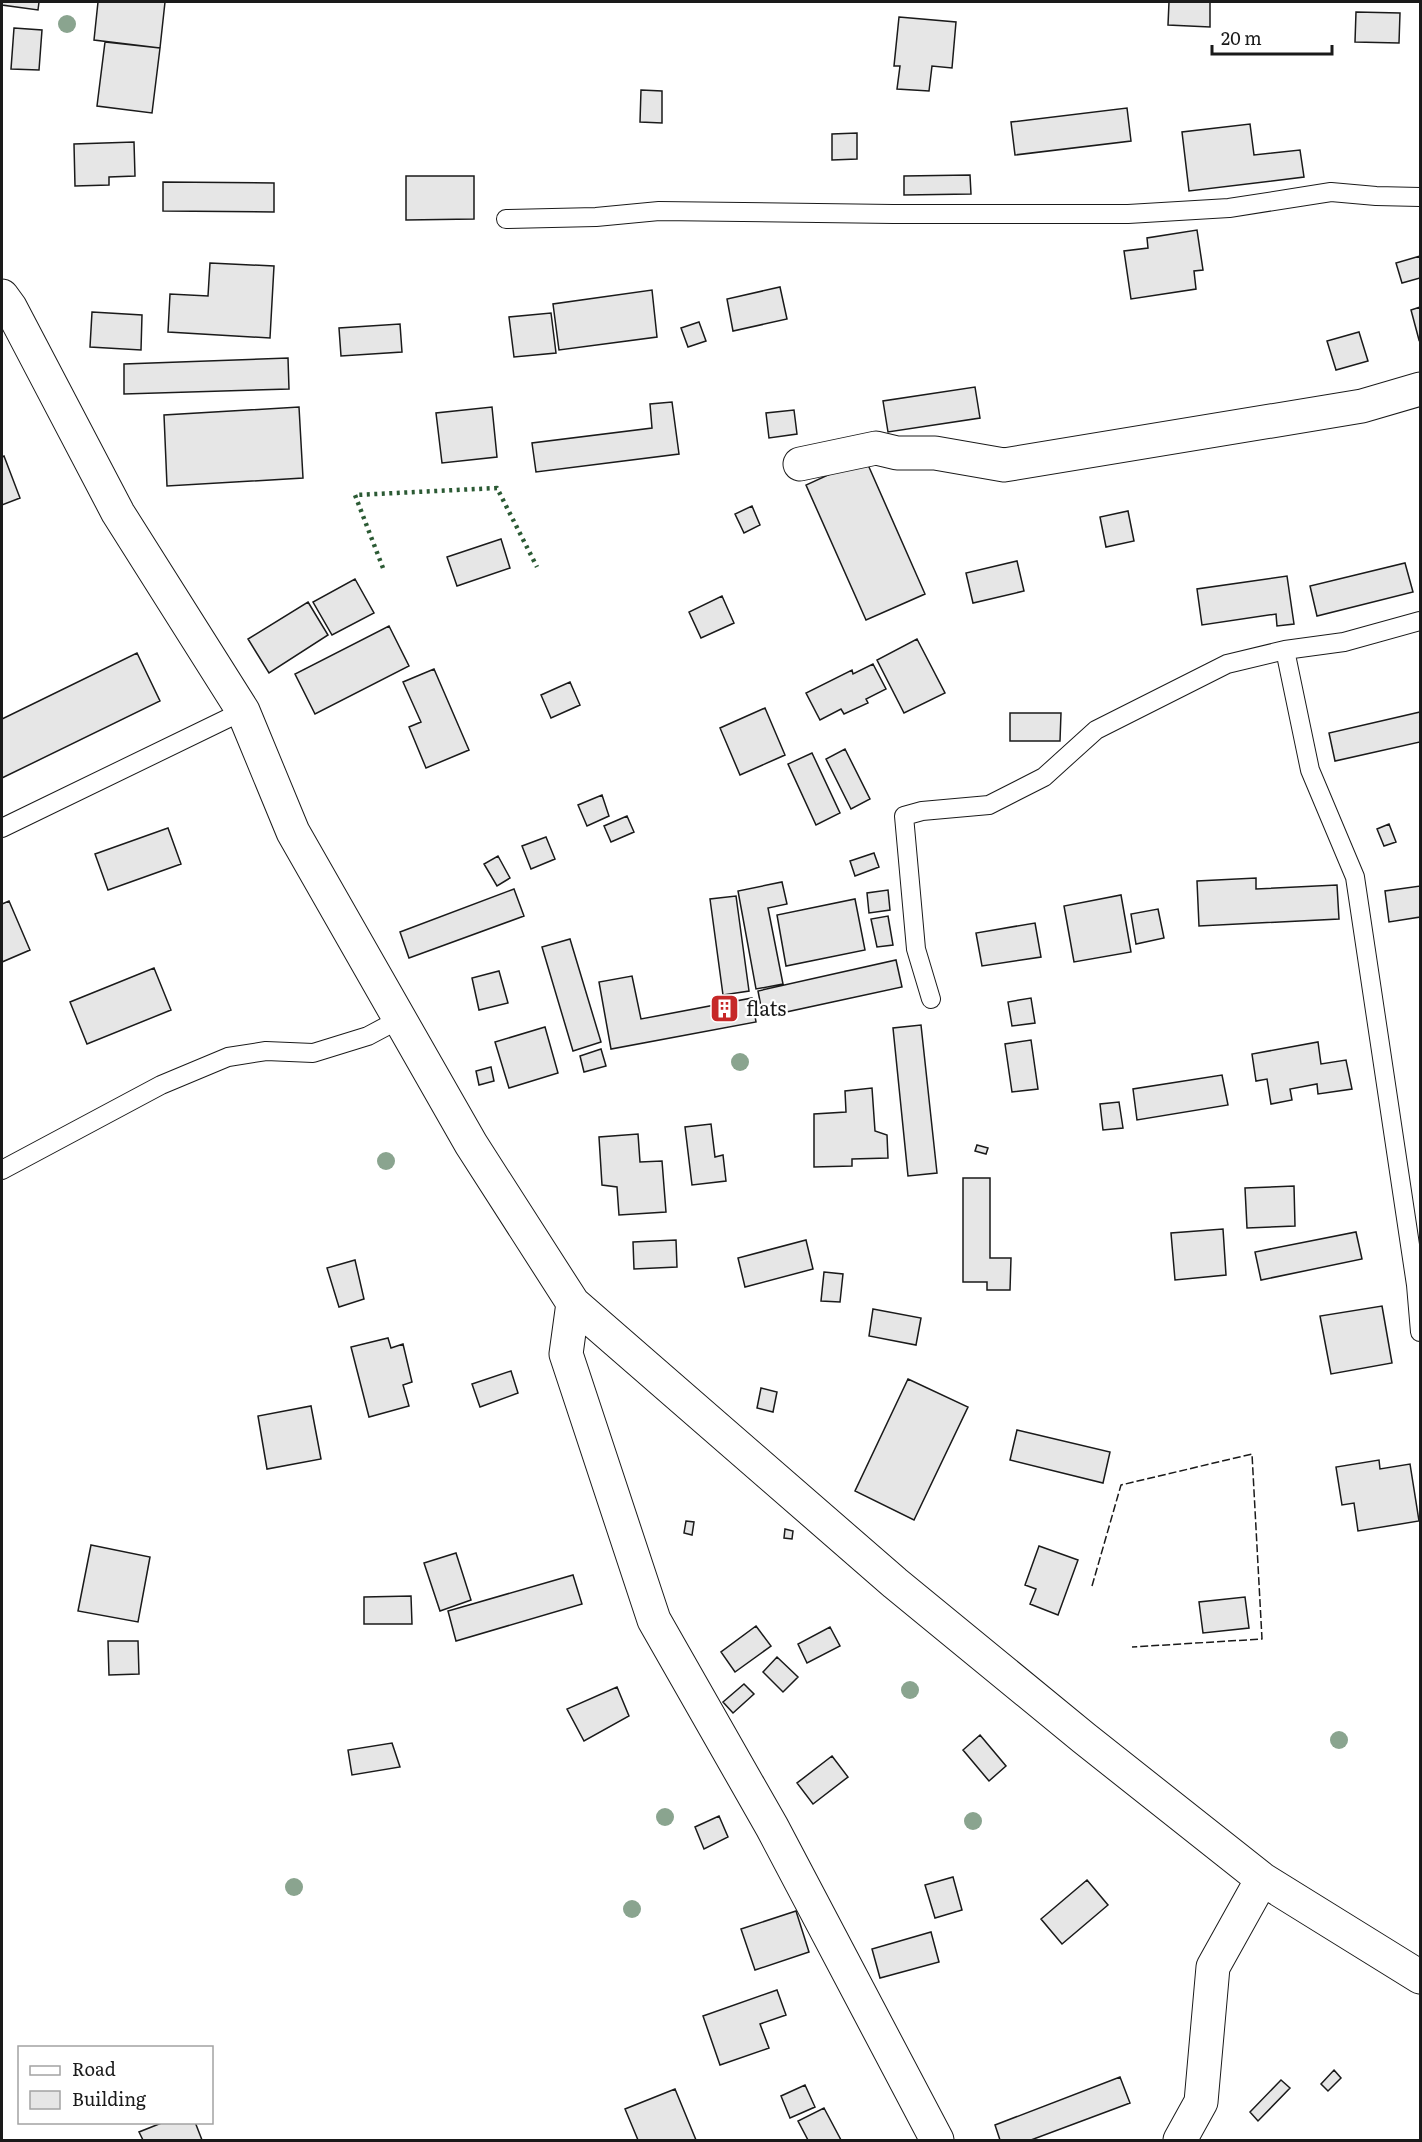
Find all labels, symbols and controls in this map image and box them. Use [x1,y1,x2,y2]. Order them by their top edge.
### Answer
scale bar [1212,18,1332,56]
text: 20 m [1221,24,1262,51]
place label: flats [746,992,786,1022]
building icon: flats [709,993,741,1025]
legend [18,2046,213,2124]
text: Road [72,2055,116,2082]
text: Building [72,2085,147,2112]

